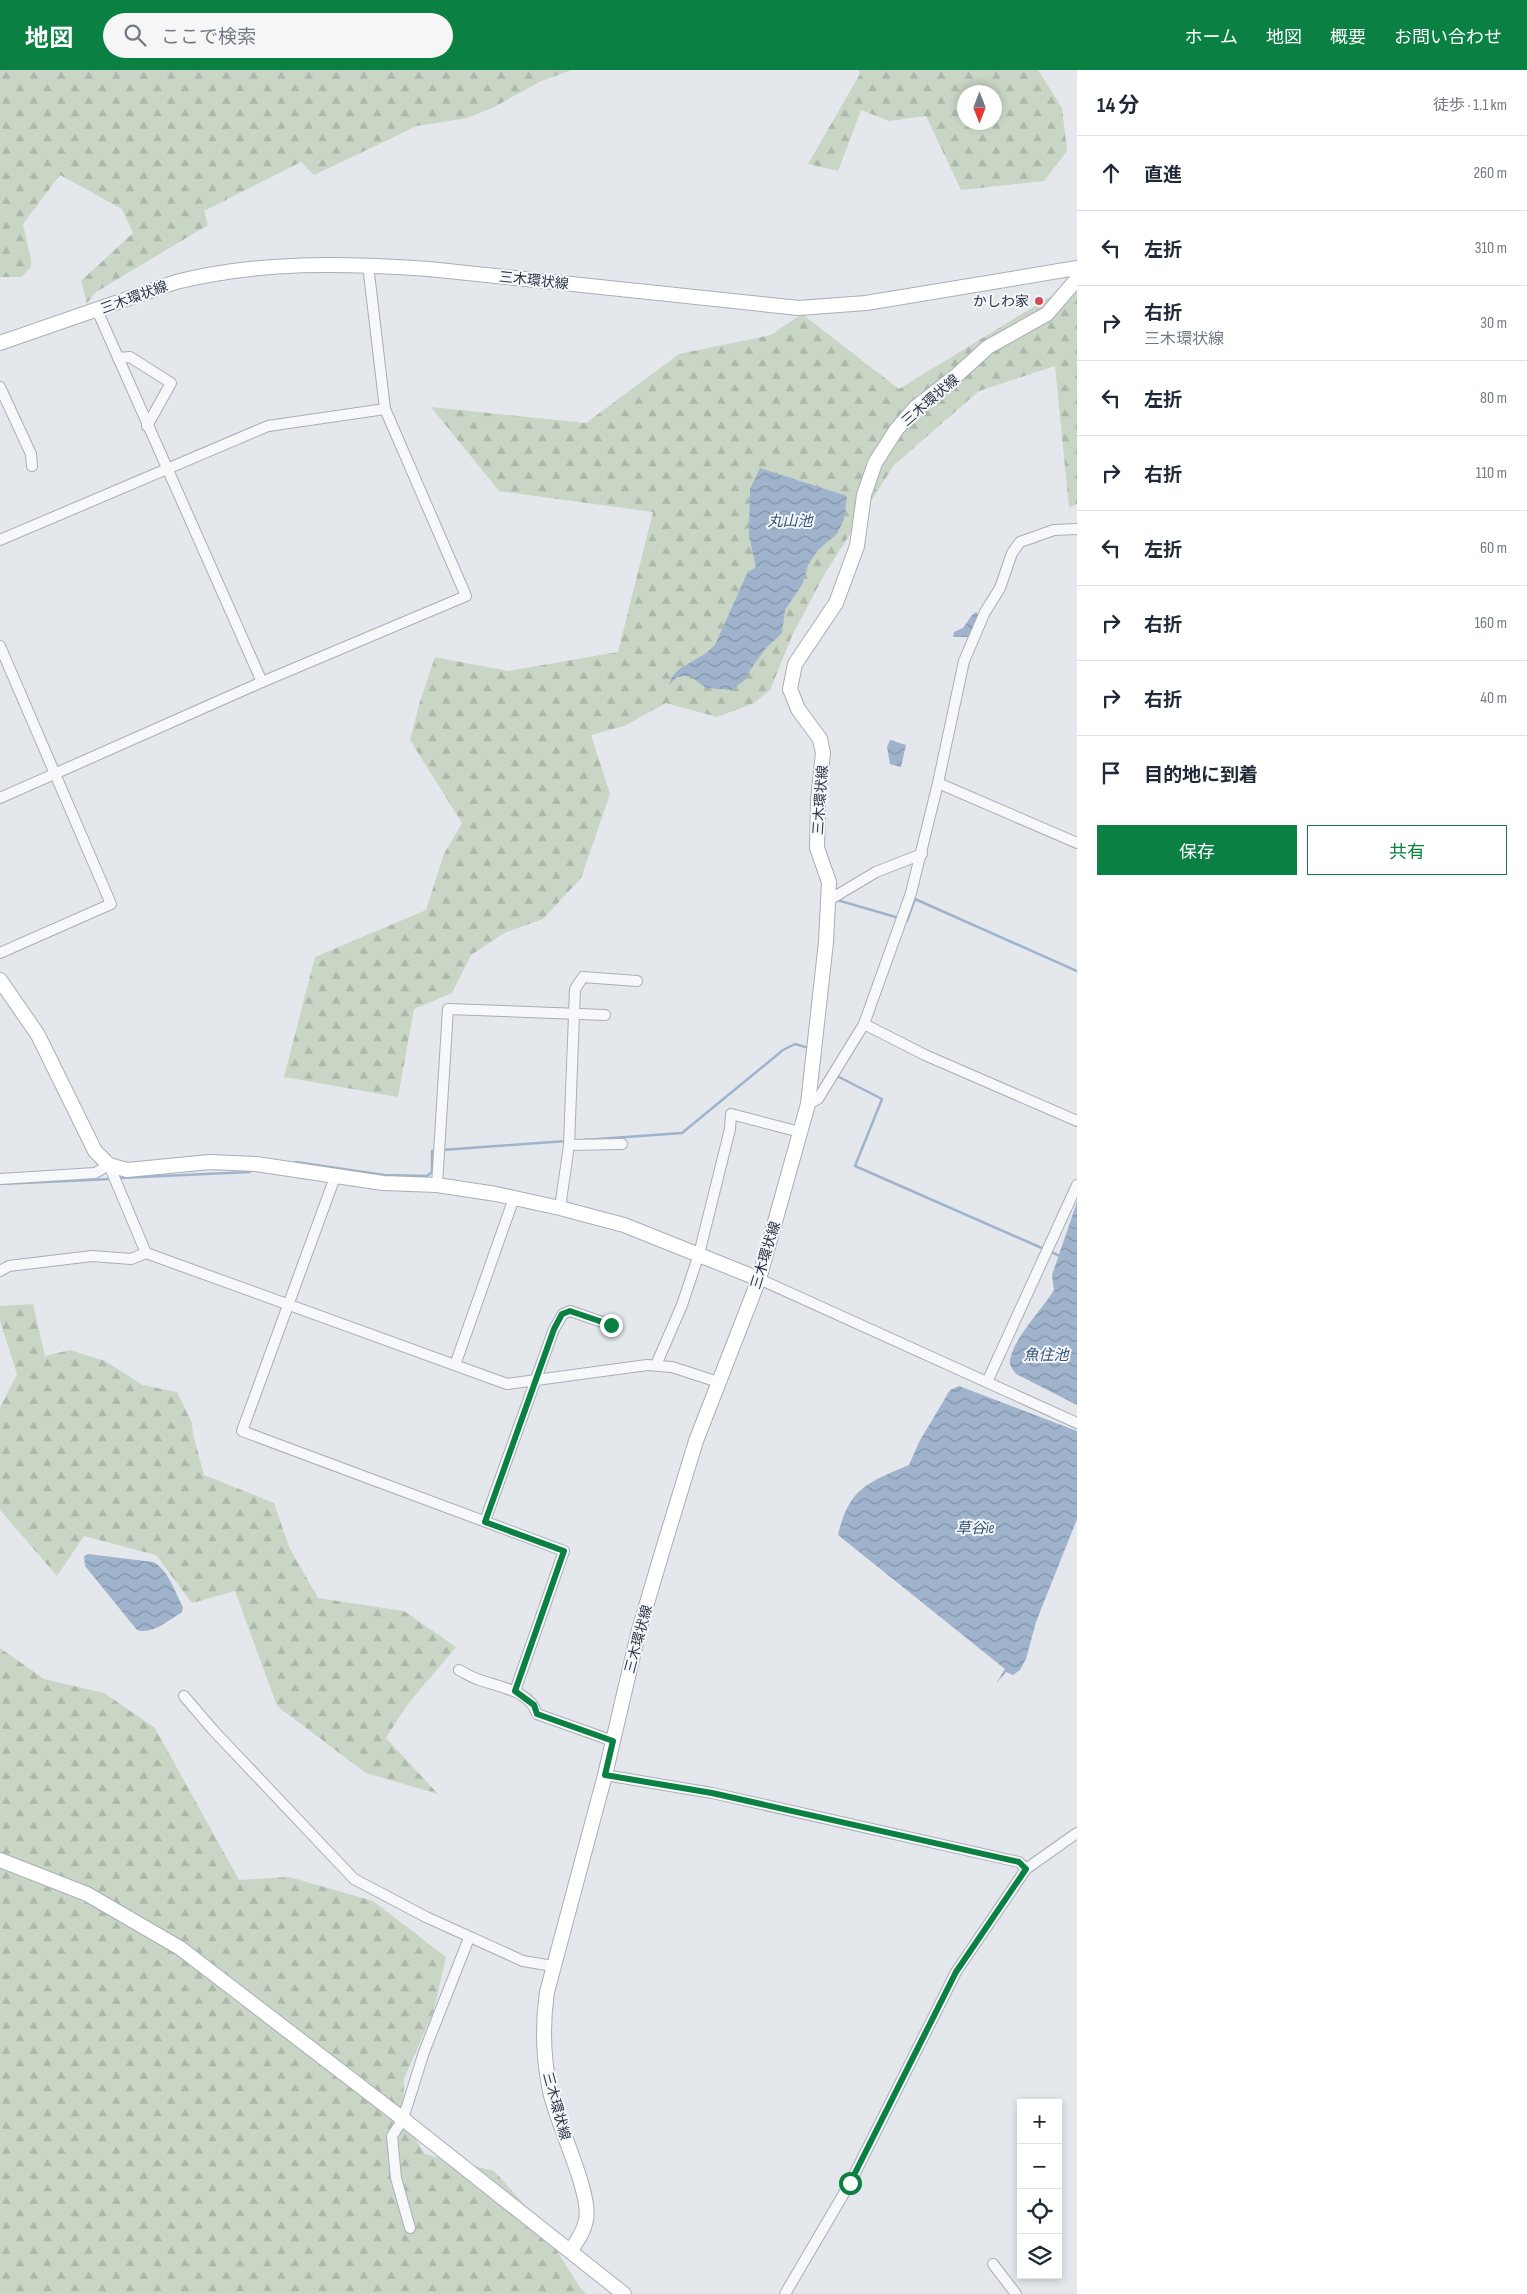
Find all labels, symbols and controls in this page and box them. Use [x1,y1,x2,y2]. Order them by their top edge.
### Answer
search box [103,13,453,58]
icon: search [121,21,149,49]
text: 地図 [25,24,73,53]
text: ここで検索 [161,26,256,49]
text: ホーム [1185,27,1238,48]
text: 地図 [1266,27,1302,48]
text: 概要 [1330,27,1366,48]
text: お問い合わせ [1394,27,1502,48]
north arrow [957,85,1002,130]
text: 14 分 [1097,93,1139,118]
text: 徒歩 · 1.1 km [1433,96,1507,115]
icon: ahead [1097,159,1125,187]
text: 直進 [1144,164,1182,187]
text: 260 m [1473,164,1507,183]
icon: left [1097,234,1125,262]
text: 左折 [1144,239,1182,262]
text: 310 m [1475,239,1507,258]
street label: 三木環状線 [498,268,570,293]
street label: 三木環状線 [98,278,170,317]
place label: かしわ家 [973,293,1029,310]
marker: かしわ家 [1033,295,1045,307]
text: 右折 [1144,302,1182,325]
icon: right [1097,309,1125,337]
text: 30 m [1480,314,1507,333]
text: 三木環状線 [1144,330,1224,349]
street label: 三木環状線 [898,371,962,430]
icon: left [1097,384,1125,412]
text: 左折 [1144,389,1182,412]
text: 80 m [1480,389,1507,408]
icon: right [1097,459,1125,487]
text: 右折 [1144,464,1182,487]
text: 110 m [1476,464,1507,483]
water label: 丸山池 [767,512,814,531]
icon: left [1097,534,1125,562]
text: 左折 [1144,539,1182,562]
text: 60 m [1480,539,1507,558]
icon: right [1097,609,1125,637]
text: 右折 [1144,614,1182,637]
text: 160 m [1474,614,1507,633]
icon: right [1097,684,1125,712]
text: 右折 [1144,689,1182,712]
text: 40 m [1480,689,1507,708]
icon: arrive [1097,759,1125,787]
text: 目的地に到着 [1144,764,1258,787]
street label: 三木環状線 [810,765,831,836]
button: 保存 [1097,825,1297,875]
button: 共有 [1307,825,1507,875]
street label: 三木環状線 [747,1219,784,1291]
route end [600,1314,623,1337]
water label: 魚住池 [1023,1346,1070,1365]
water label: 草谷ie [956,1519,994,1538]
street label: 三木環状線 [621,1603,656,1675]
street label: 三木環状線 [539,2070,574,2142]
map controls [1017,2099,1062,2279]
button: + [1017,2099,1062,2144]
button: − [1017,2144,1062,2189]
route start [839,2172,862,2195]
button: locate [1017,2189,1062,2234]
button: layers [1017,2234,1062,2279]

